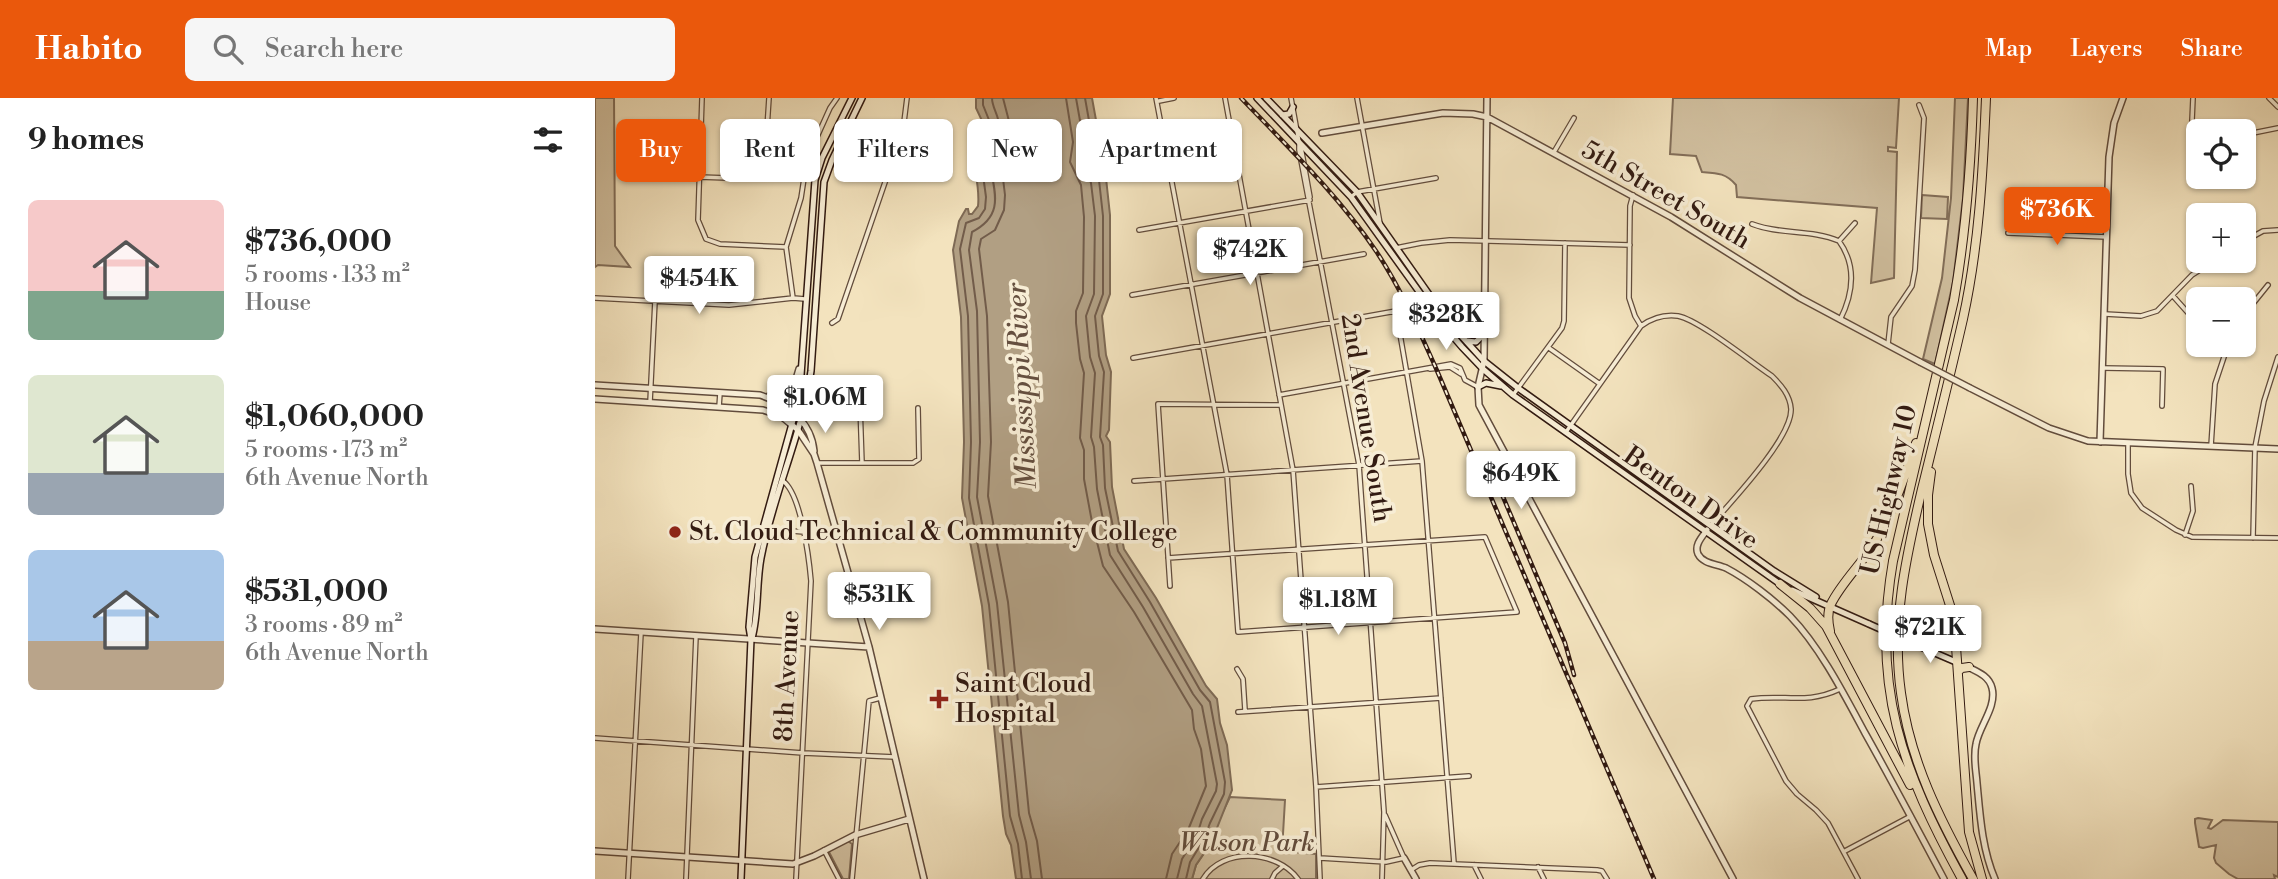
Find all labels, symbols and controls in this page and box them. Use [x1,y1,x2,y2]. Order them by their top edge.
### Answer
search box [185,18,675,81]
text: Habito [35,29,143,70]
icon: search [209,30,247,68]
text: Search here [265,33,404,65]
text: Map [1985,34,2032,64]
text: Layers [2070,34,2142,64]
text: Share [2180,34,2243,64]
chip: Buy [616,119,706,182]
chip: Rent [720,119,820,182]
chip: Filters [834,119,953,182]
chip: New [967,119,1062,182]
chip: Apartment [1076,119,1242,182]
map controls [2186,119,2256,357]
button: locate [2186,119,2256,189]
text: 9 homes [28,121,144,159]
icon: filters [529,121,567,159]
street label: 5th Street South [1576,134,1756,256]
pin: $736K [2008,188,2106,247]
text: $736K [2020,196,2094,224]
button: + [2186,203,2256,273]
text: $736,000 [245,223,392,261]
icon: home [84,228,168,312]
pin: $742K [1201,228,1299,287]
text: $742K [1213,236,1287,264]
pin: $454K [650,256,748,316]
text: 5 rooms · 133 m² [245,261,410,289]
text: $454K [660,265,738,293]
water label: Mississippi River [999,281,1045,490]
button: − [2186,287,2256,357]
text: House [245,289,311,317]
pin: $328K [1397,292,1495,352]
text: $328K [1408,301,1484,329]
street label: 2nd Avenue South [1334,311,1398,525]
pin: $1.06M [768,376,882,435]
text: $1.06M [783,384,867,412]
text: $1,060,000 [245,398,424,436]
street label: US Highway 10 [1854,402,1924,578]
icon: home [84,403,168,487]
text: 5 rooms · 173 m² [245,436,407,464]
street label: Benton Drive [1617,439,1765,556]
pin: $649K [1472,452,1570,511]
text: $649K [1482,460,1560,488]
text: 6th Avenue North [245,464,429,492]
place label: St. Cloud Technical & Community College [689,516,1178,548]
marker: St. Cloud Technical & Community College [667,524,683,540]
text: $531,000 [245,573,388,611]
pin: $531K [830,573,928,632]
icon: home [84,578,168,662]
pin: $1.18M [1281,578,1395,637]
text: $531K [844,581,914,609]
text: $1.18M [1299,586,1377,614]
pin: $721K [1881,606,1979,665]
street label: 8th Avenue [768,609,806,743]
text: 3 rooms · 89 m² [245,611,402,639]
text: $721K [1894,614,1966,642]
text: 6th Avenue North [245,639,429,667]
place label: Saint Cloud Hospital [955,668,1092,730]
marker: Saint Cloud Hospital [929,689,949,709]
park label: Wilson Park [1179,827,1315,859]

